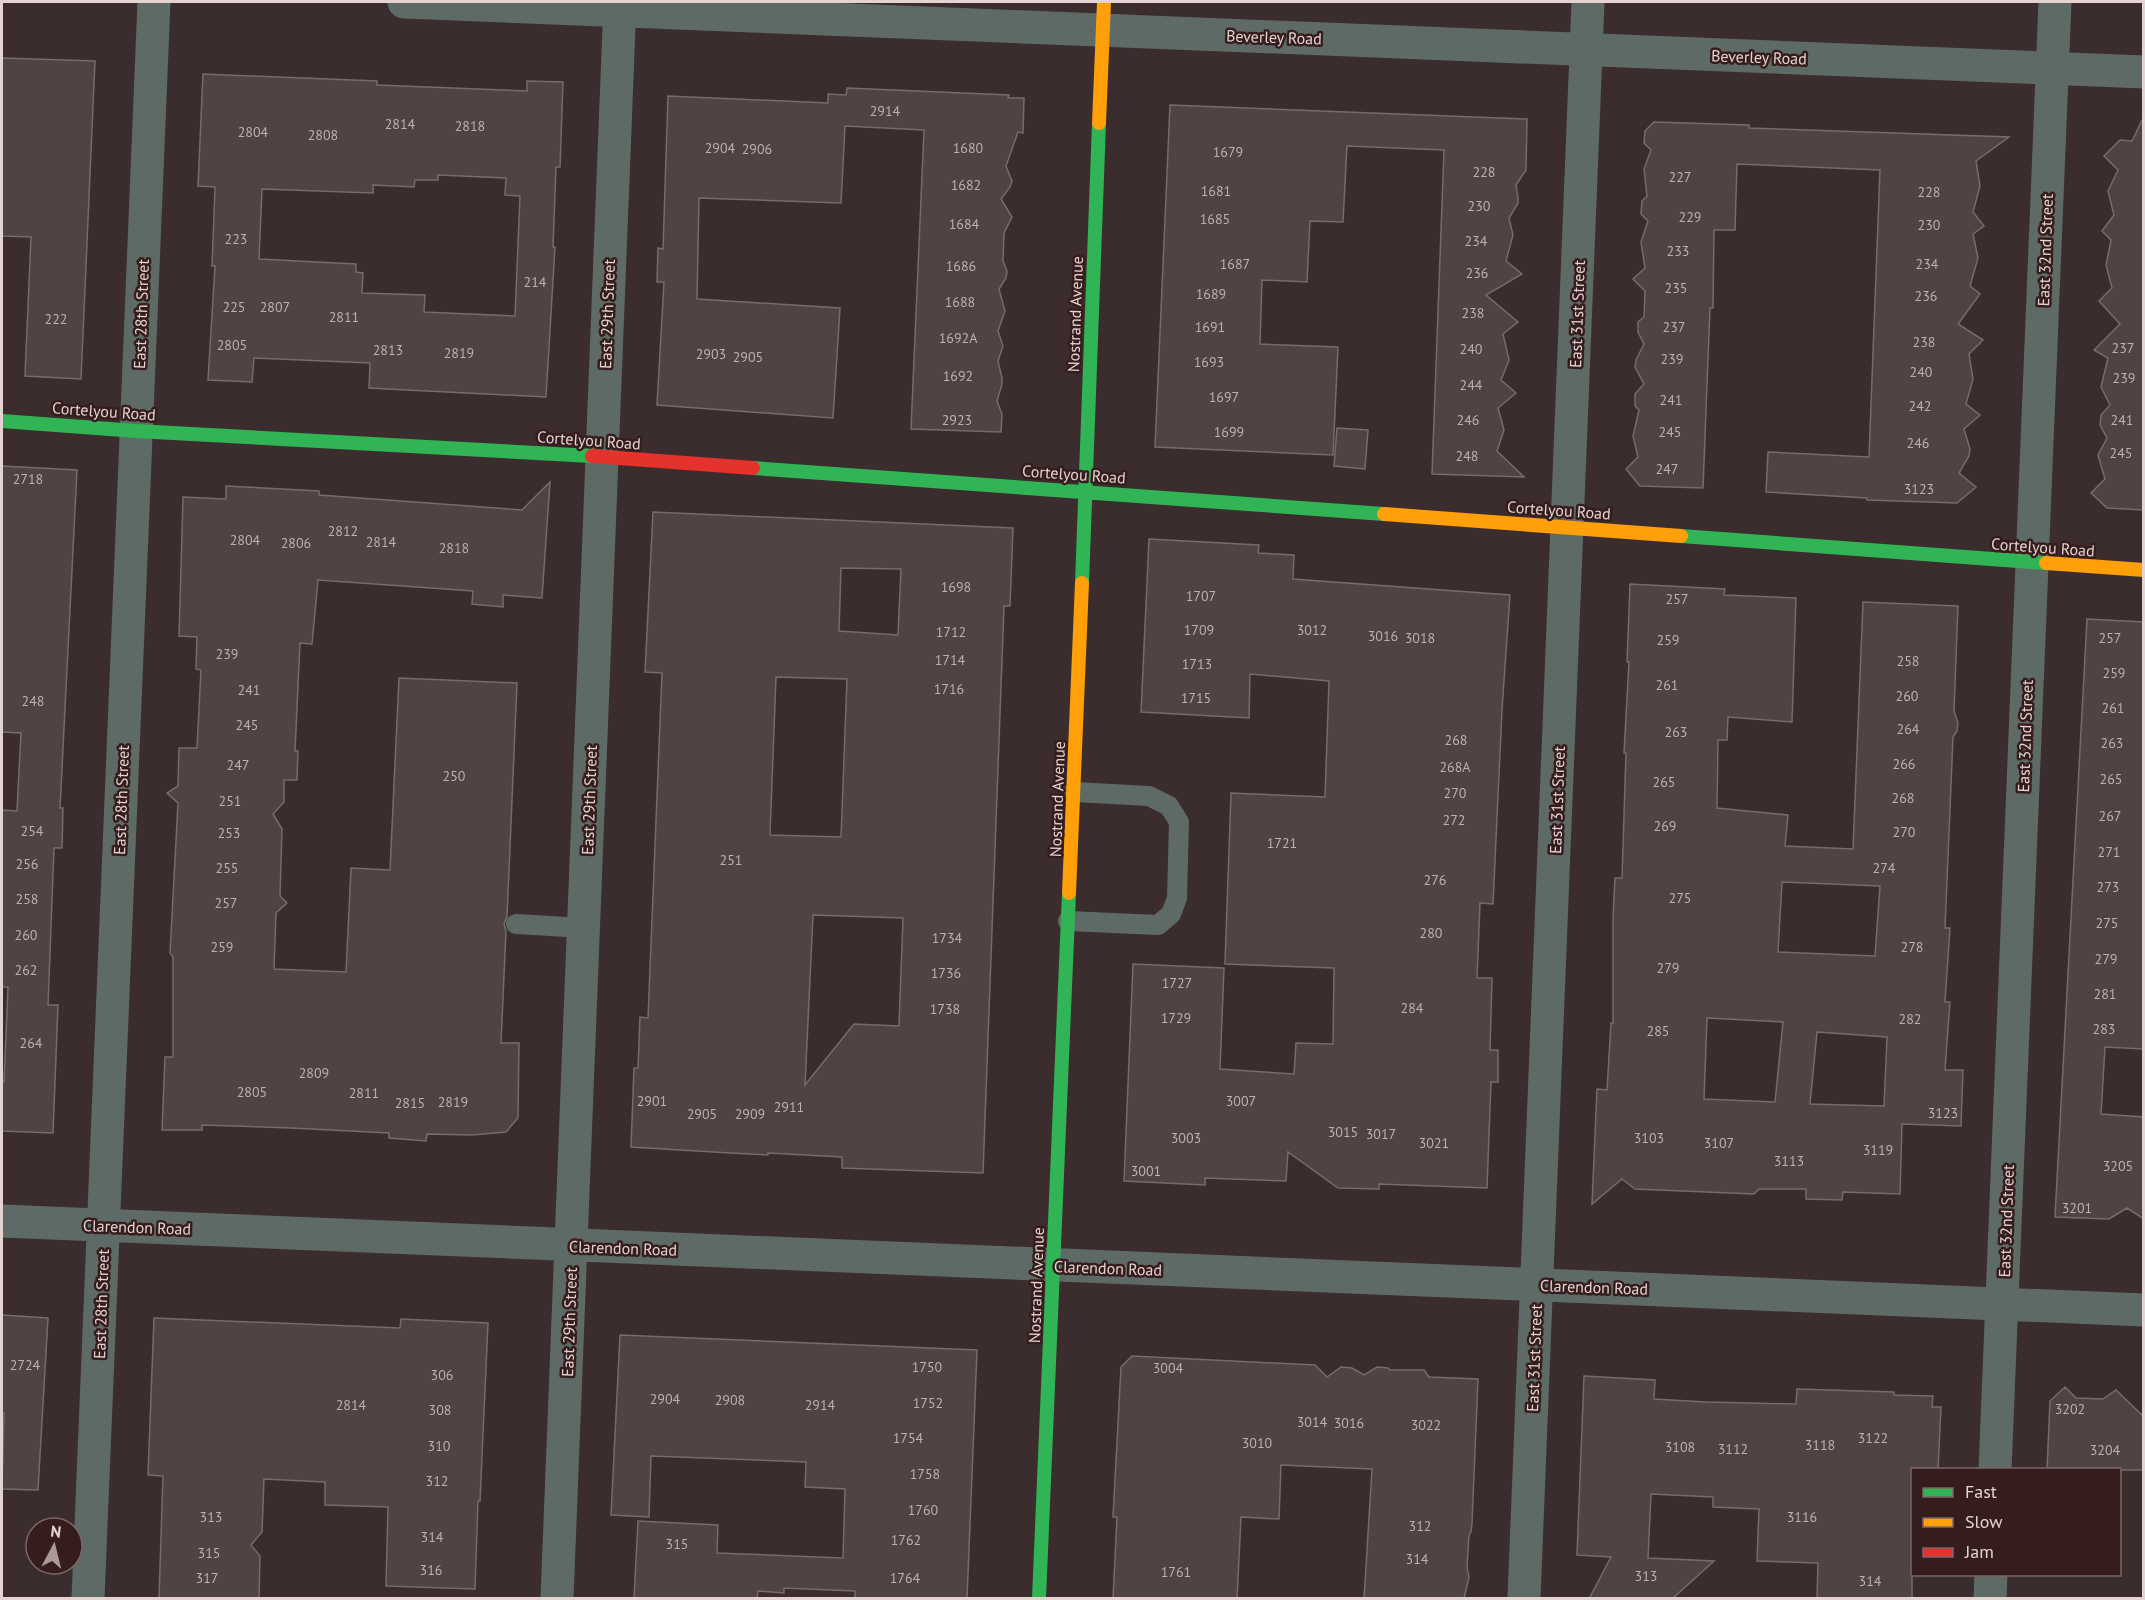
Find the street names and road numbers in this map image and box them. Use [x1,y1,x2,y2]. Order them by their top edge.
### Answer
street label: Beverley Road [1226,25,1322,49]
street label: Beverley Road [1711,45,1807,69]
street label: East 32nd Street [2033,193,2057,307]
street label: Nostrand Avenue [1063,256,1087,372]
street label: East 28th Street [129,258,153,369]
street label: East 29th Street [595,258,619,369]
street label: East 31st Street [1565,259,1589,368]
street label: Cortelyou Road [52,397,156,425]
street label: Cortelyou Road [537,426,641,454]
street label: Cortelyou Road [1022,460,1126,488]
street label: Cortelyou Road [1507,496,1611,524]
street label: Cortelyou Road [1991,533,2095,561]
street label: East 32nd Street [2013,679,2037,793]
street label: Nostrand Avenue [1045,741,1069,857]
street label: East 28th Street [109,744,133,855]
street label: East 29th Street [577,744,601,855]
street label: East 31st Street [1545,745,1569,854]
street label: East 32nd Street [1994,1164,2018,1278]
street label: Clarendon Road [83,1215,191,1239]
street label: Nostrand Avenue [1024,1227,1048,1343]
street label: Clarendon Road [569,1236,677,1260]
street label: East 28th Street [89,1248,113,1359]
street label: Clarendon Road [1054,1256,1162,1280]
street label: East 29th Street [557,1266,581,1377]
street label: Clarendon Road [1540,1275,1648,1299]
street label: East 31st Street [1522,1303,1546,1412]

